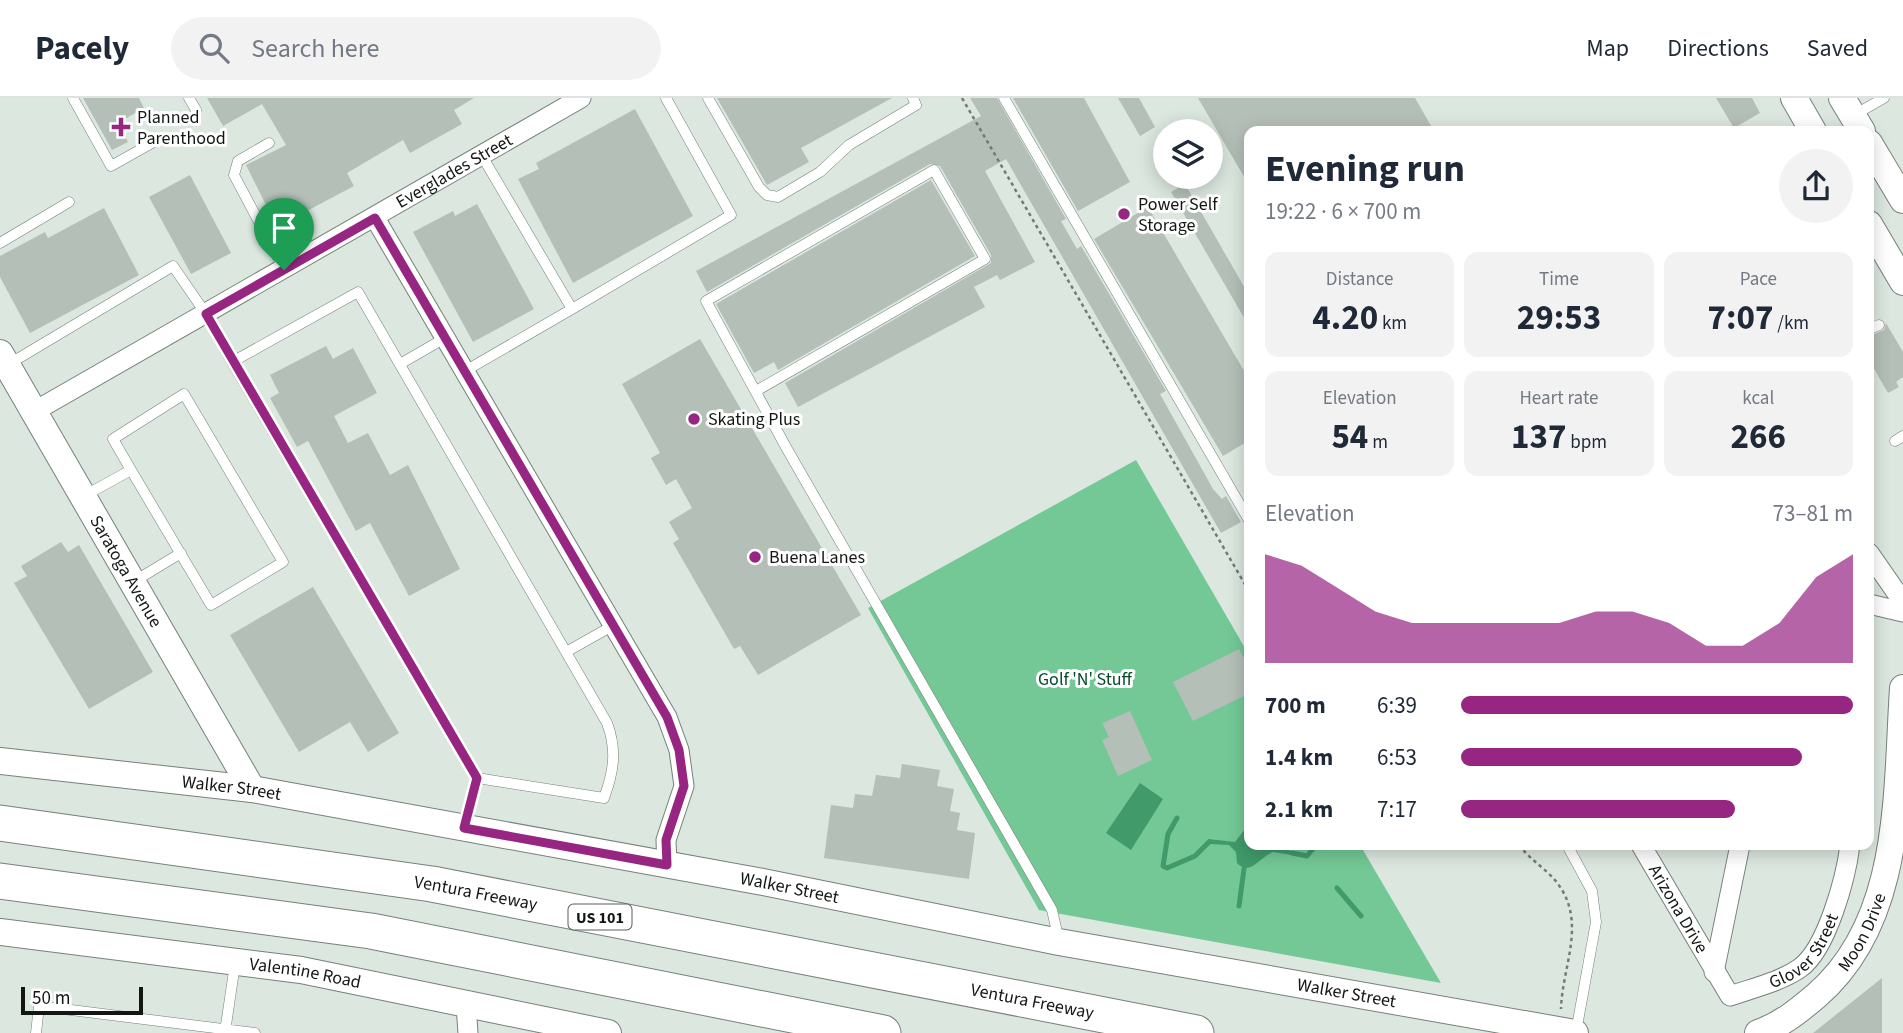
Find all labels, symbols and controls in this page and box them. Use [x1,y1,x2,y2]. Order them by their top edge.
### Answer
search box [171,17,661,80]
text: Pacely [35,25,129,72]
icon: search [195,29,233,67]
text: Search here [251,30,379,67]
text: Map [1586,31,1629,66]
text: Directions [1667,31,1769,66]
text: Saved [1807,31,1868,66]
place label: Planned Parenthood [137,105,226,151]
marker: Planned Parenthood [111,117,131,137]
map controls [1153,119,1223,189]
button: layers [1153,119,1223,189]
street label: Everglades Street [391,128,517,215]
text: Evening run [1265,142,1465,196]
button: share [1779,149,1853,223]
place label: Power Self Storage [1138,192,1218,238]
text: 19:22 · 6 × 700 m [1265,195,1421,228]
pin [254,198,314,270]
marker: Power Self Storage [1116,206,1132,222]
icon: arrive [265,209,303,247]
text: Distance [1326,266,1393,293]
text: Time [1539,266,1579,293]
text: Pace [1740,266,1777,293]
text: 4.20 [1312,293,1378,343]
text: 29:53 [1517,293,1601,343]
text: 7:07 [1708,293,1773,343]
text: km [1378,310,1407,337]
text: /km [1773,310,1809,337]
text: Elevation [1323,385,1397,412]
text: Heart rate [1519,385,1598,412]
text: kcal [1742,385,1774,412]
place label: Skating Plus [708,407,800,432]
marker: Skating Plus [686,411,702,427]
text: 54 [1331,412,1368,462]
text: 137 [1511,412,1566,462]
text: 266 [1731,412,1786,462]
text: m [1368,429,1388,456]
text: bpm [1566,429,1607,456]
text: Elevation [1265,497,1355,530]
text: 73–81 m [1773,497,1853,530]
street label: Saratoga Avenue [83,511,168,632]
place label: Buena Lanes [769,545,865,570]
marker: Buena Lanes [747,549,763,565]
park label: Golf 'N' Stuff [1038,667,1133,692]
text: 700 m [1265,689,1326,722]
text: 6:39 [1377,689,1417,722]
text: 1.4 km [1265,741,1333,774]
text: 6:53 [1377,741,1417,774]
street label: Walker Street [180,769,283,807]
text: 2.1 km [1265,793,1333,826]
text: 7:17 [1377,793,1417,826]
street label: Arizona Drive [1642,860,1714,958]
street label: Walker Street [738,866,841,910]
street label: Ventura Freeway [413,870,540,917]
street label: Moon Drive [1832,890,1892,977]
road number: US 101 [568,904,632,930]
street label: Glover Street [1765,910,1845,995]
street label: Valentine Road [248,952,363,995]
street label: Walker Street [1295,972,1398,1014]
street label: Ventura Freeway [969,977,1097,1026]
scale bar [21,984,144,1016]
text: 50 m [32,985,70,1012]

